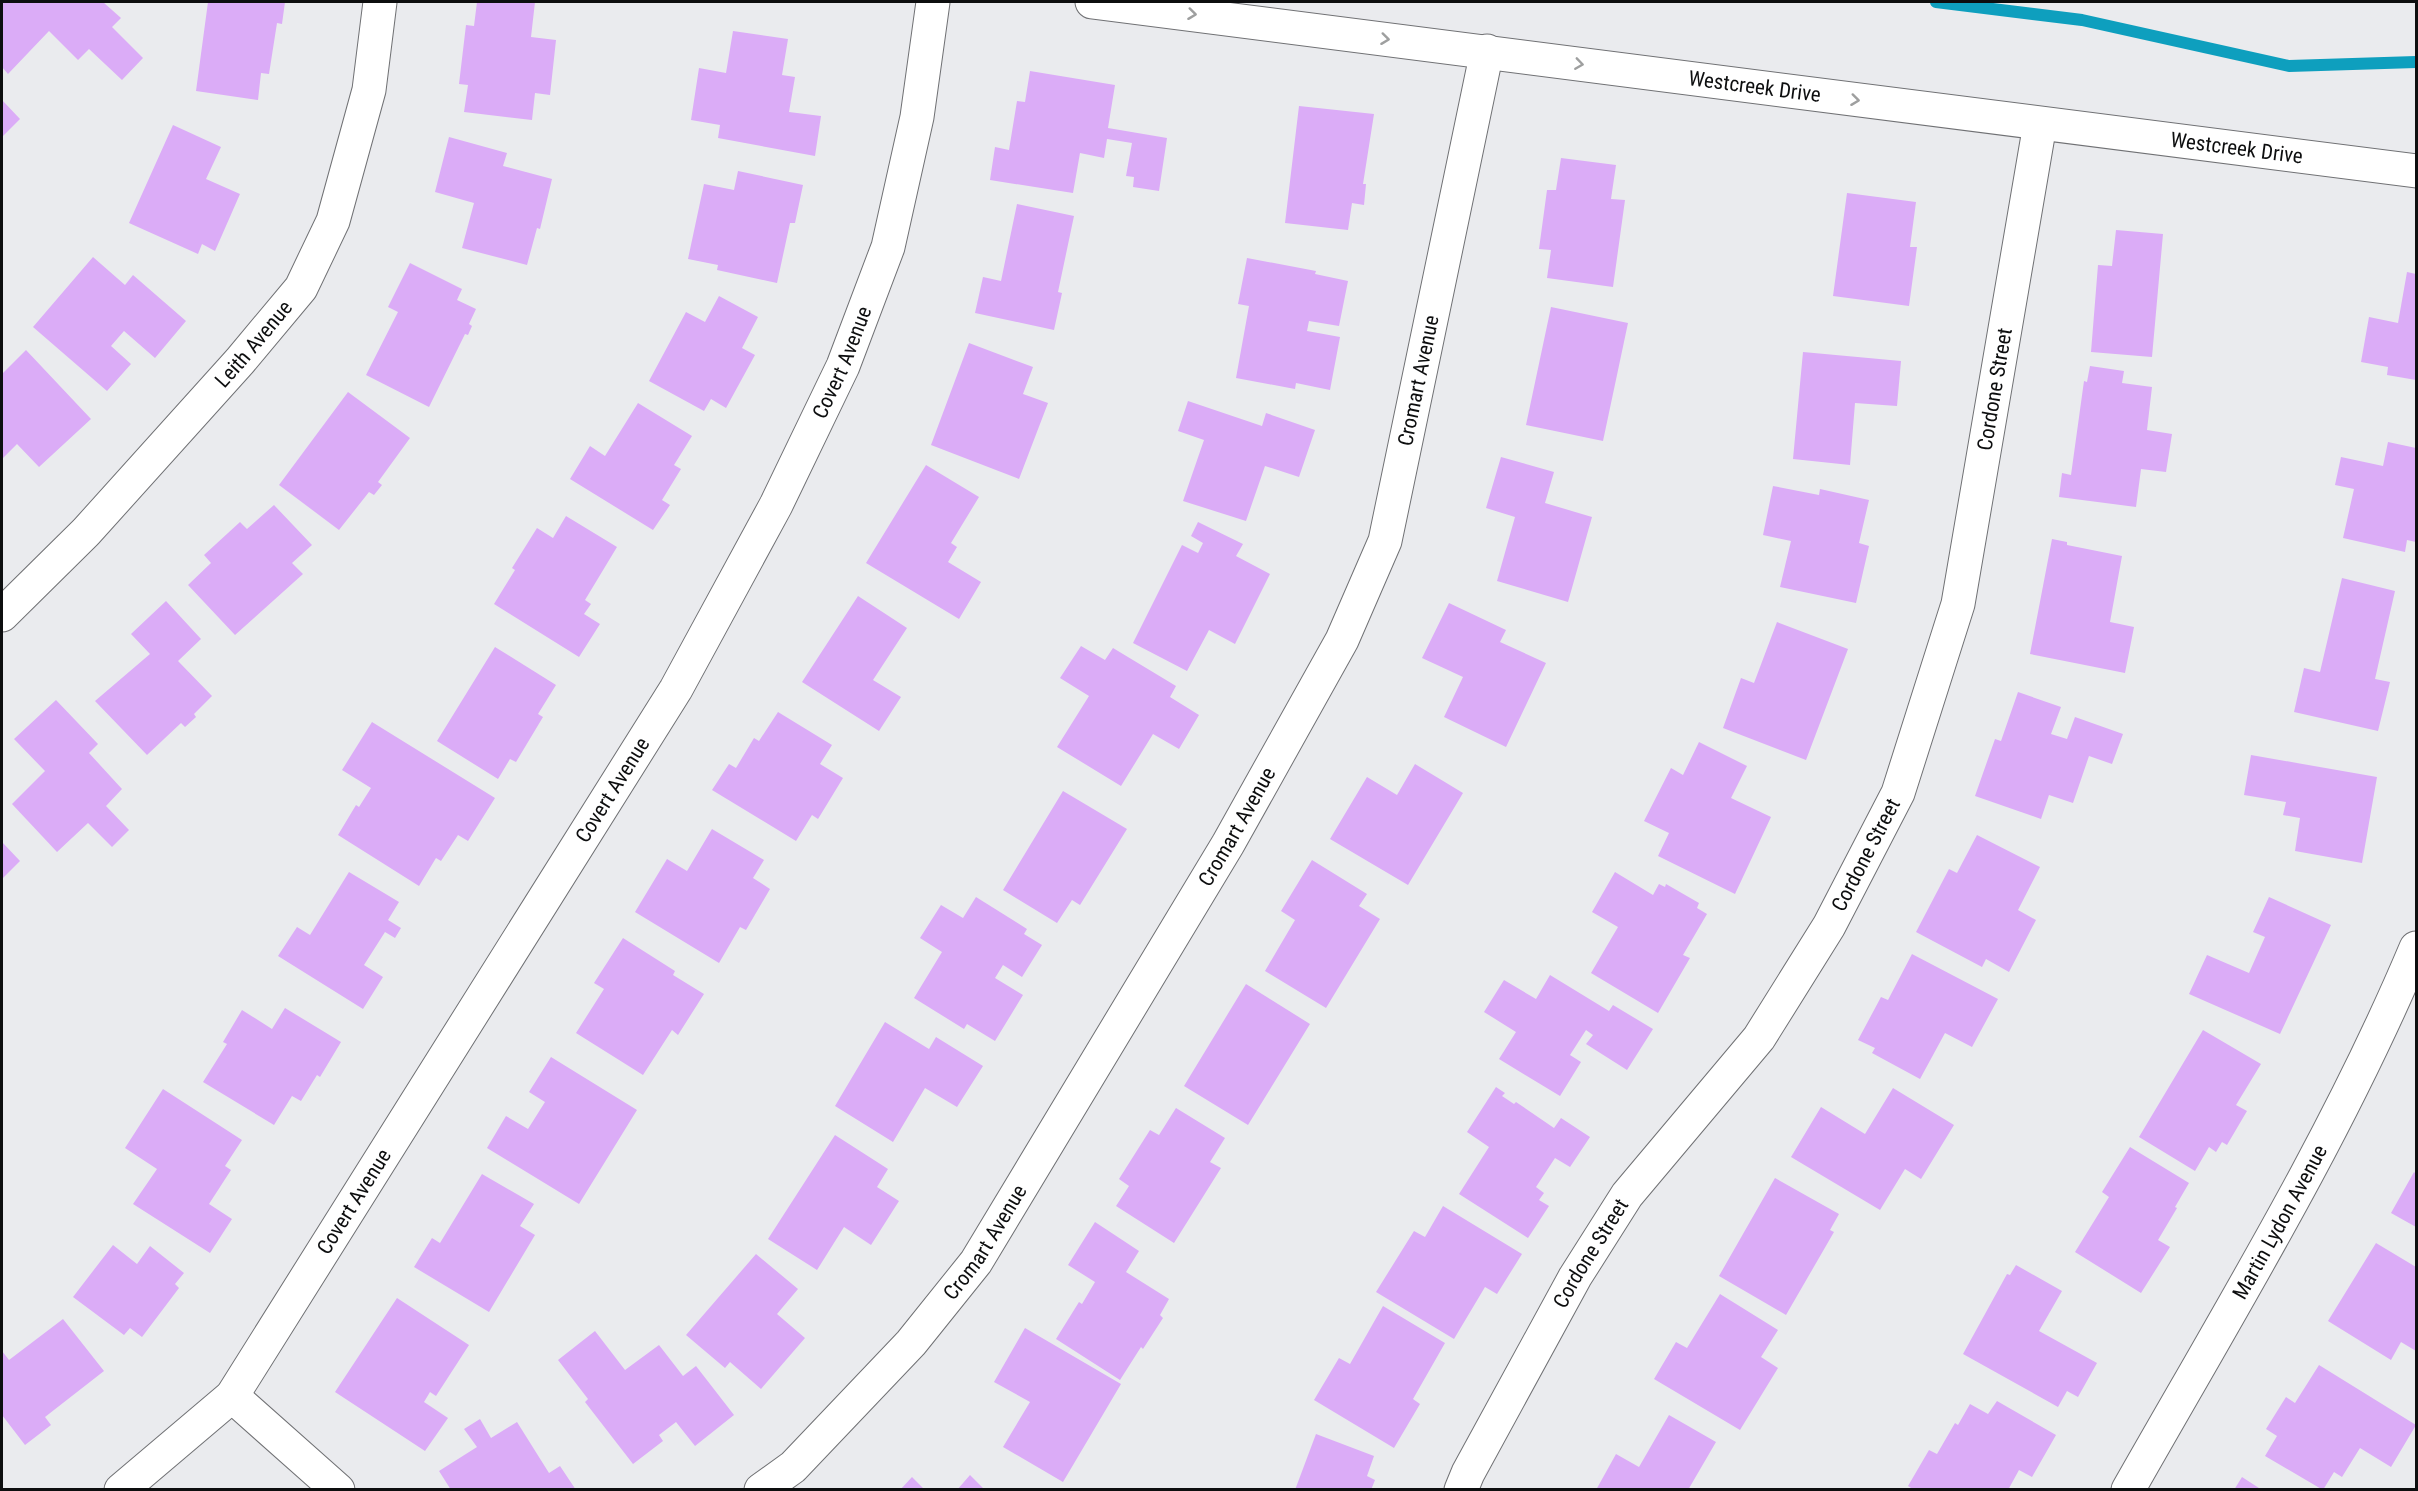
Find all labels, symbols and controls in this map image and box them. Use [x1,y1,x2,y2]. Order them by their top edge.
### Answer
one-way arrow [1187,7,1196,20]
one-way arrow [1381,32,1390,44]
one-way arrow [1574,57,1583,69]
street label: Westcreek Drive [1687,66,1822,107]
one-way arrow [1851,93,1860,106]
street label: Westcreek Drive [2169,128,2304,168]
street label: Leith Avenue [210,296,297,392]
street label: Covert Avenue [808,303,876,422]
street label: Cromart Avenue [1393,313,1444,448]
street label: Cordone Street [1972,326,2017,452]
street label: Covert Avenue [571,733,655,847]
street label: Cromart Avenue [1193,763,1280,890]
street label: Cordone Street [1827,795,1905,915]
street label: Martin Lydon Avenue [2228,1141,2332,1304]
street label: Covert Avenue [312,1145,396,1259]
street label: Cromart Avenue [939,1180,1032,1305]
street label: Cordone Street [1548,1194,1633,1312]

